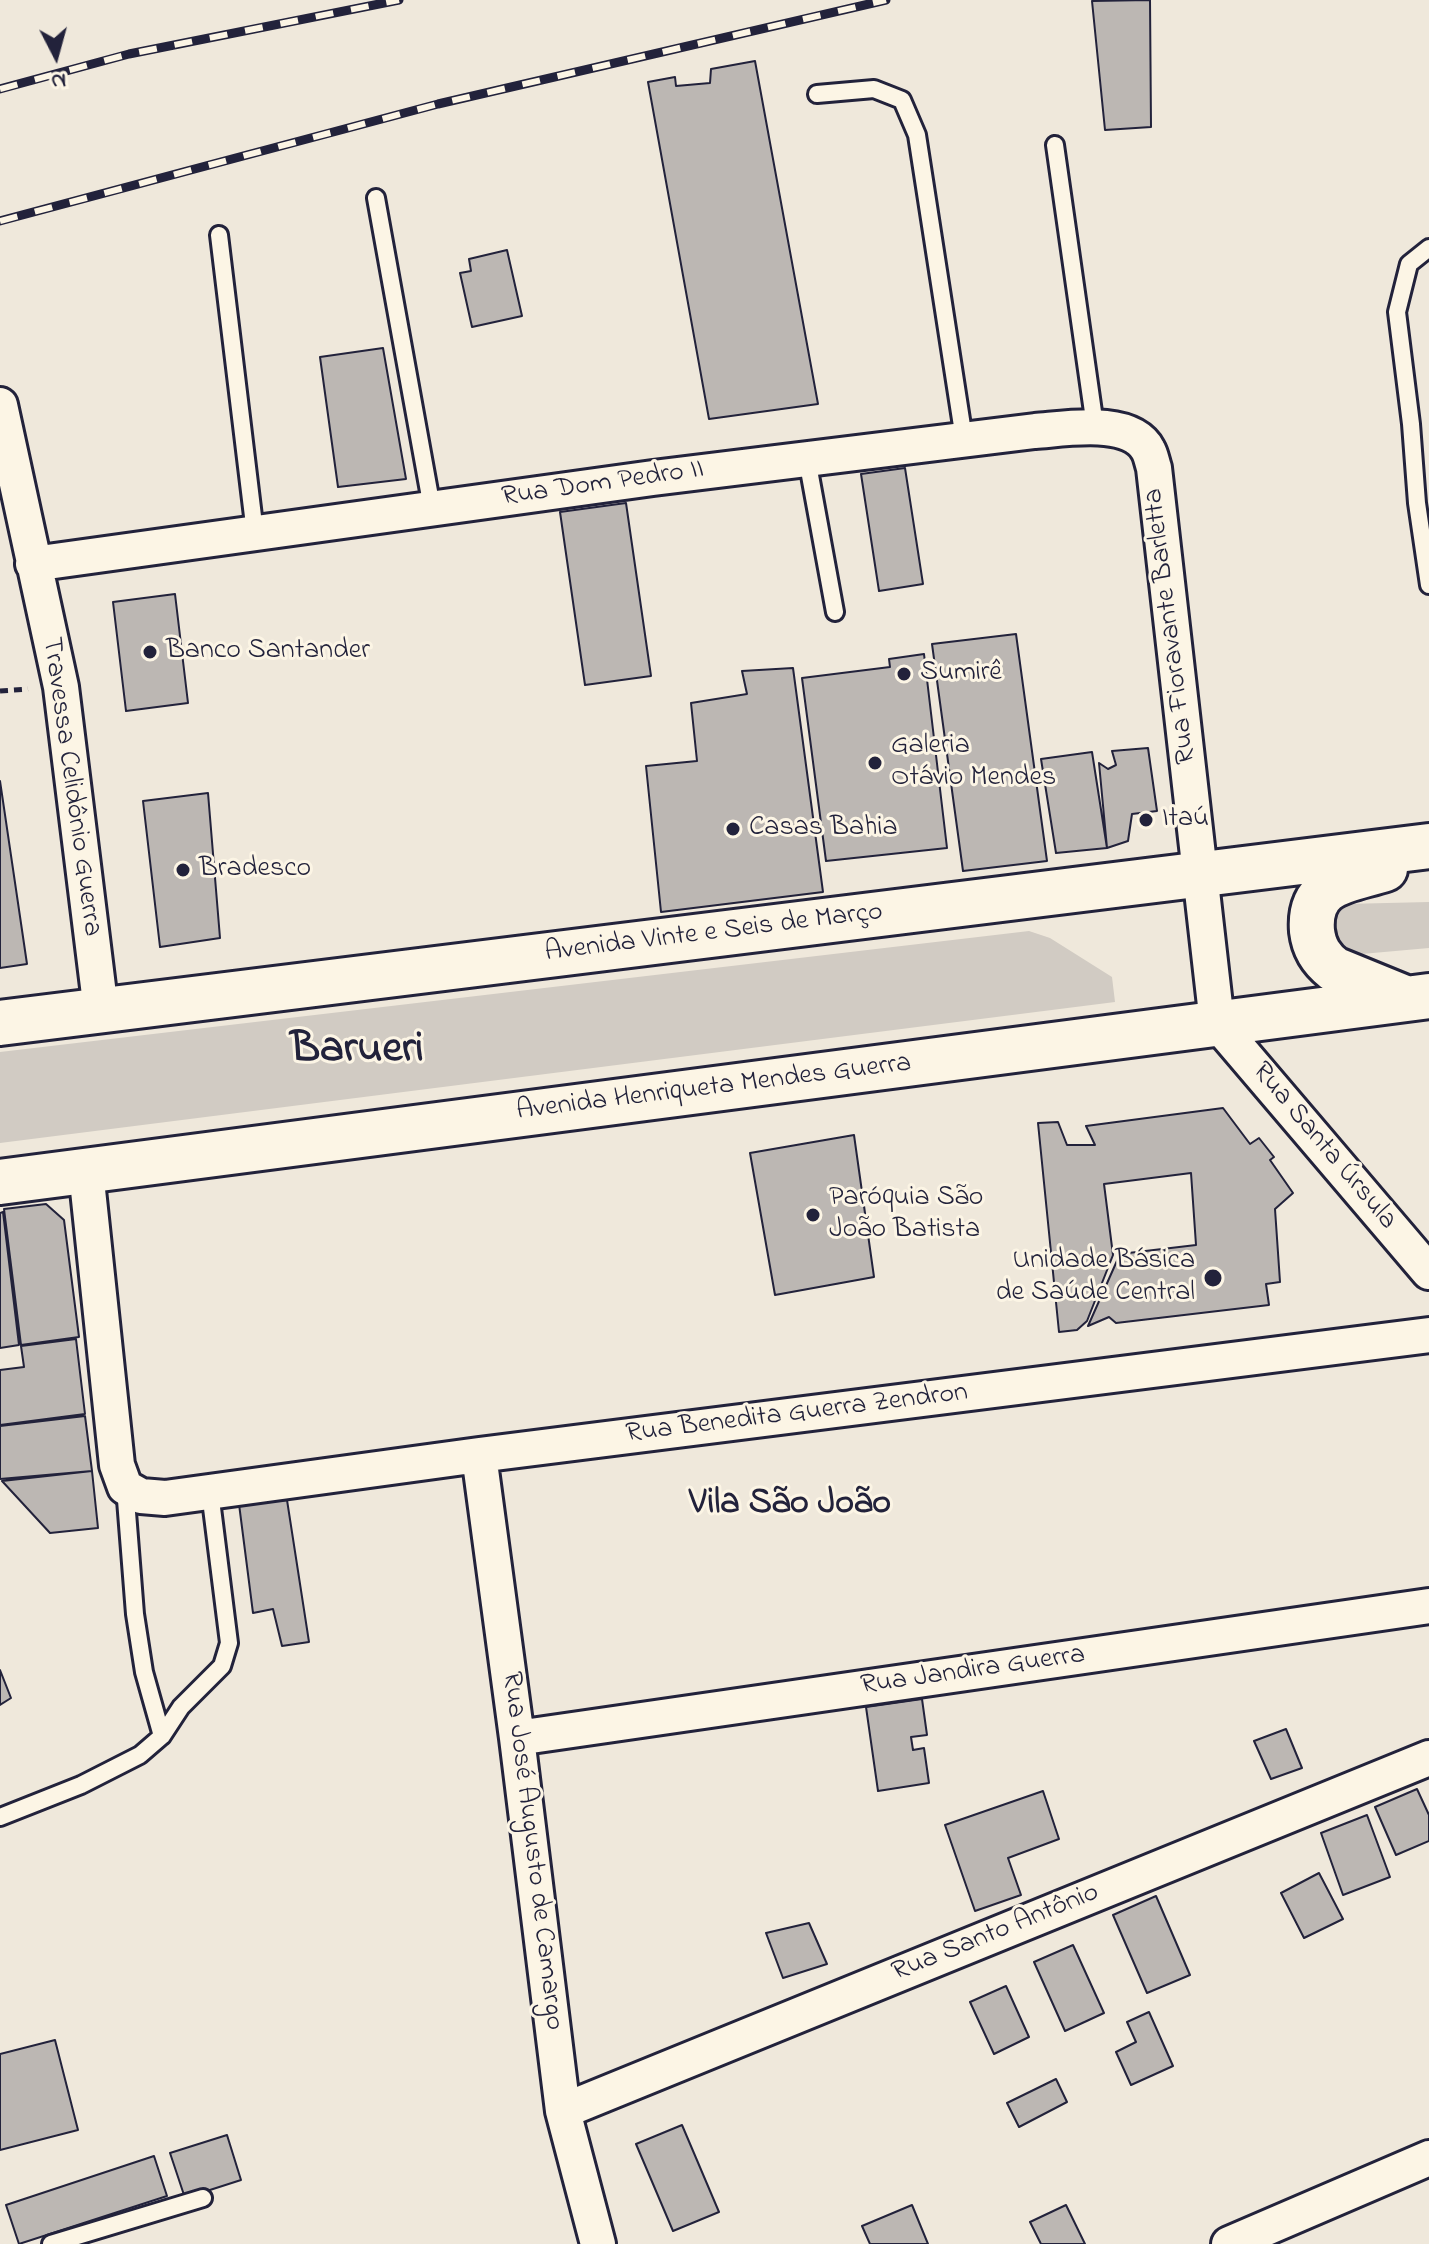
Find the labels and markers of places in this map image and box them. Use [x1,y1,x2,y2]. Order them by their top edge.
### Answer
place label: Banco Santander [166,635,370,669]
marker: Banco Santander [141,643,159,661]
place label: Sumirê [920,657,1002,691]
marker: Sumirê [895,665,913,683]
place label: Galeria Otávio Mendes [891,730,1056,796]
marker: Galeria Otávio Mendes [866,754,884,772]
place label: Itaú [1162,803,1209,837]
marker: Itaú [1137,811,1155,829]
place label: Casas Bahia [749,812,898,846]
marker: Casas Bahia [724,820,742,838]
place label: Bradesco [199,853,311,887]
marker: Bradesco [174,861,192,879]
place label: Paróquia São João Batista [829,1182,983,1248]
marker: Paróquia São João Batista [804,1206,822,1224]
place label: Unidade Básica de Saúde Central [996,1245,1195,1311]
marker: Unidade Básica de Saúde Central [1202,1267,1224,1289]

